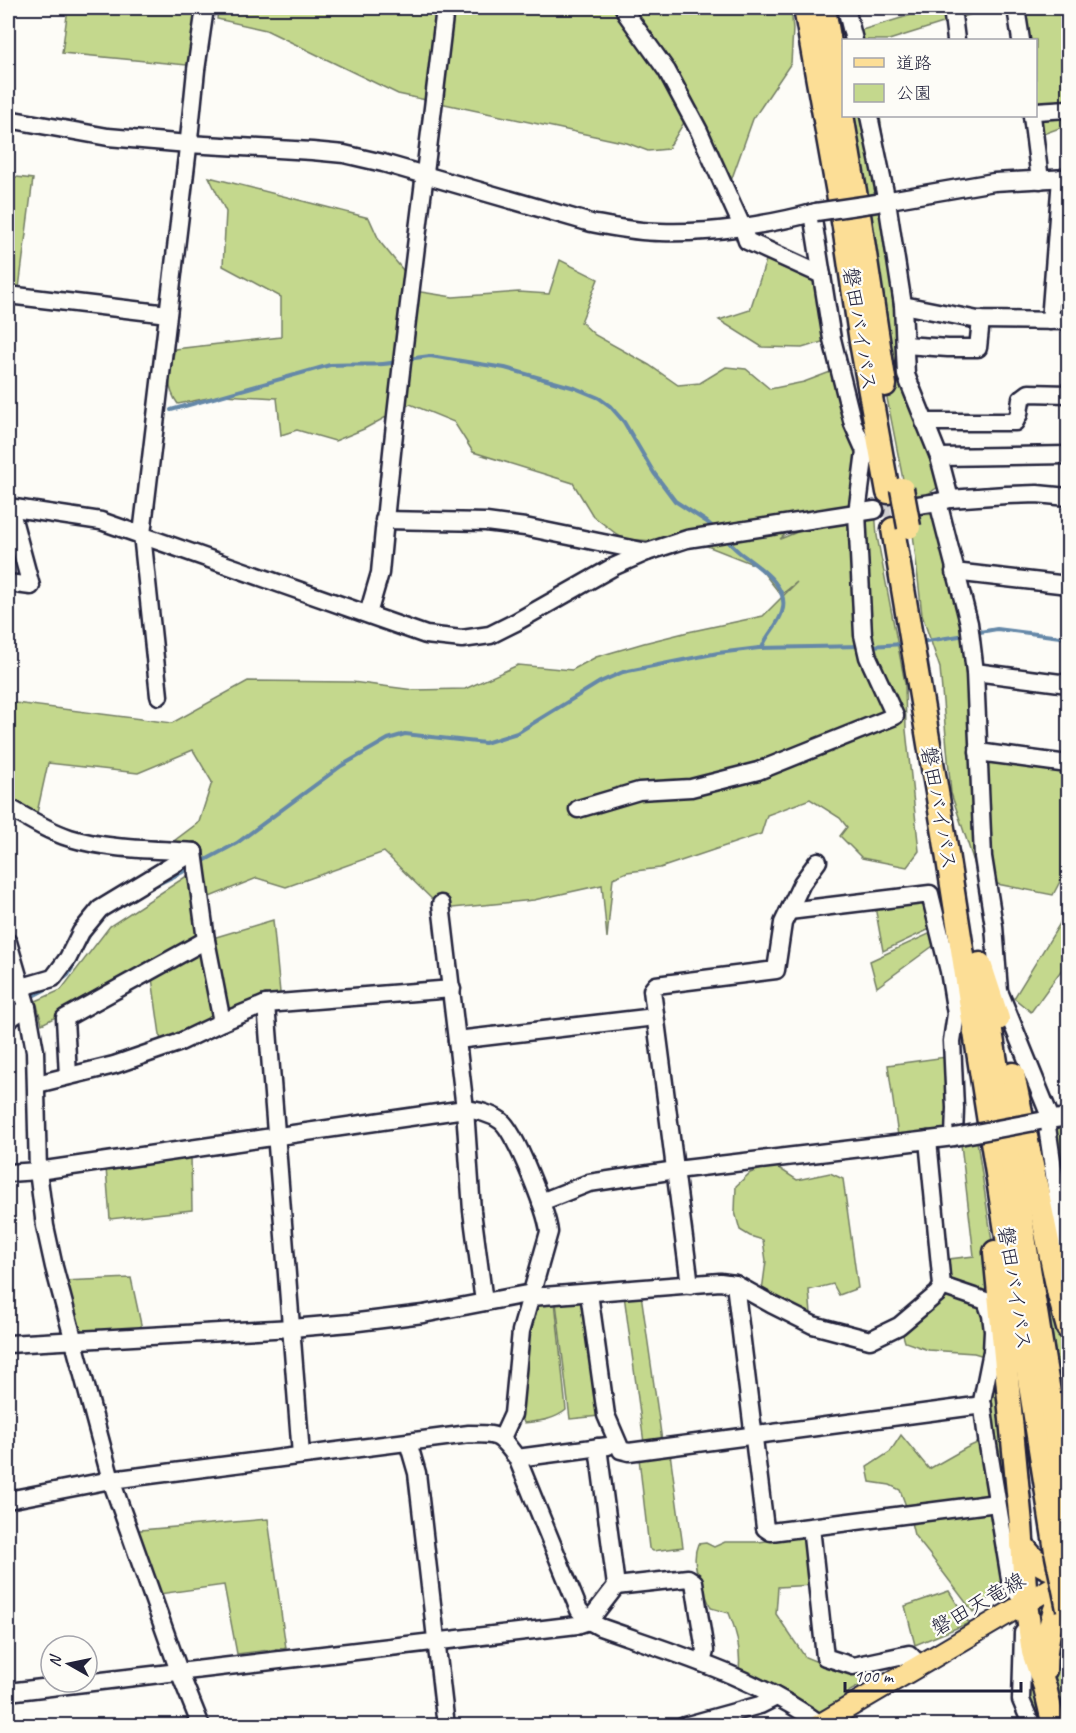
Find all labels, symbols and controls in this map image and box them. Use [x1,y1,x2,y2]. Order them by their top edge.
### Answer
legend [842,39,1037,117]
text: 道路 [896,52,932,74]
text: 公園 [896,82,932,104]
street label: 磐田バイパス [837,265,883,393]
street label: 磐田バイパス [915,744,963,872]
street label: 磐田バイパス [992,1224,1038,1352]
street label: 磐田天竜線 [926,1566,1030,1642]
north arrow [39,1634,99,1694]
text: N [45,1652,66,1668]
scale bar [845,1655,1020,1693]
text: 100 m [854,1665,895,1687]

